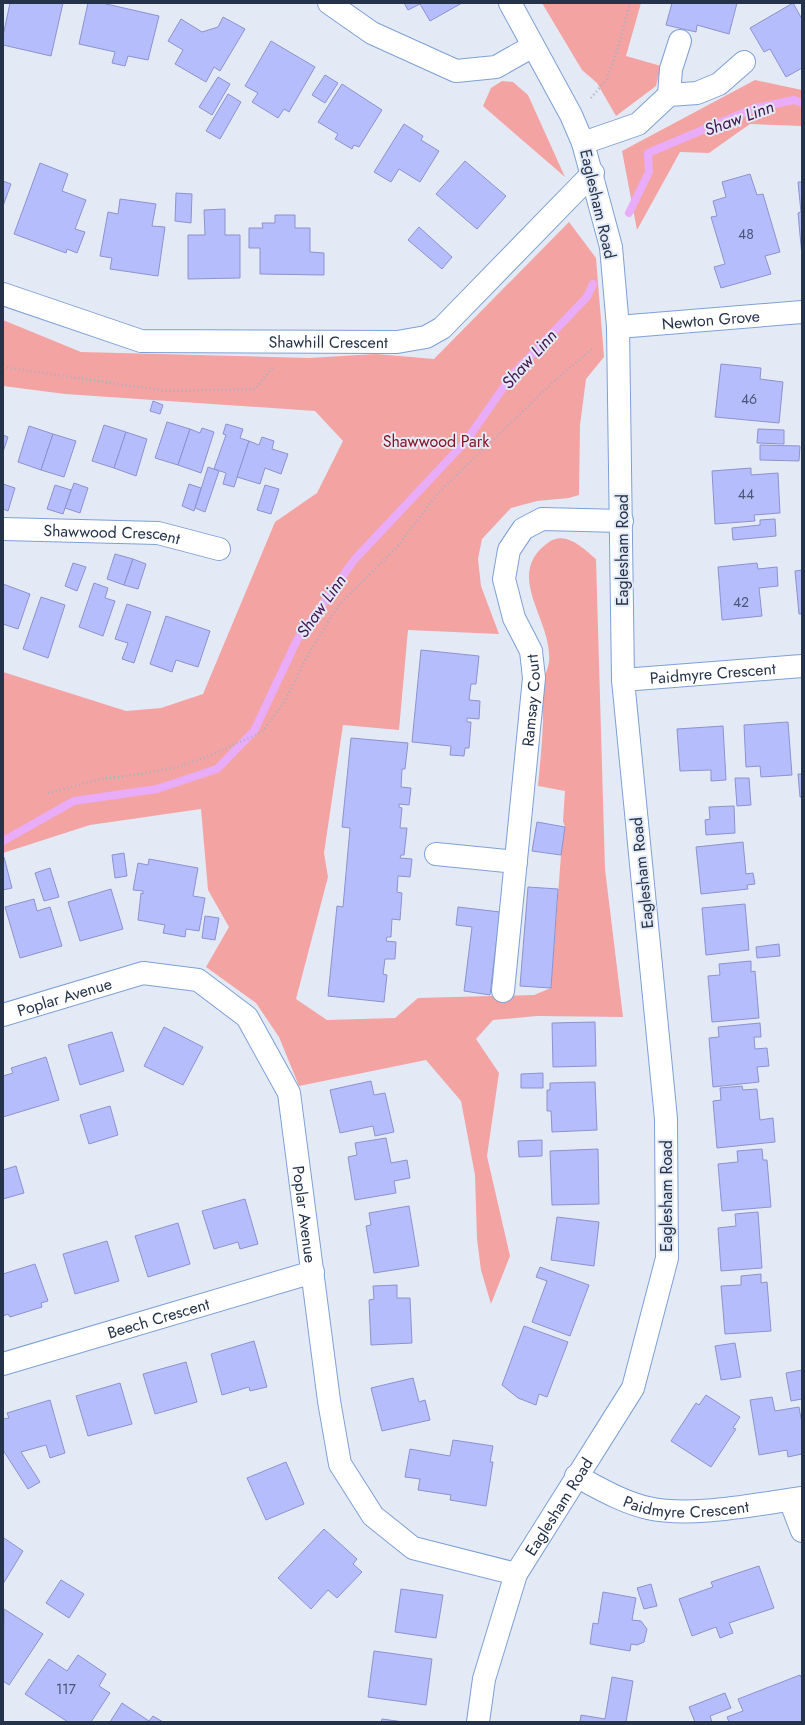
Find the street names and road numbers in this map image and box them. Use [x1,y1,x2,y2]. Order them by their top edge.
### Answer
street label: Eaglesham Road [574,147,622,261]
street label: Newton Grove [661,304,761,335]
street label: Shawhill Crescent [268,330,388,353]
street label: Eaglesham Road [611,494,634,606]
street label: Shawwood Crescent [43,519,183,550]
street label: Ramsay Court [516,653,546,748]
street label: Paidmyre Crescent [649,657,777,689]
street label: Eaglesham Road [625,816,659,930]
street label: Poplar Avenue [14,972,114,1022]
street label: Eaglesham Road [655,1140,678,1252]
street label: Poplar Avenue [287,1164,322,1264]
street label: Beech Crescent [105,1292,212,1344]
street label: Eaglesham Road [519,1453,598,1560]
street label: Paidmyre Crescent [620,1490,750,1523]

